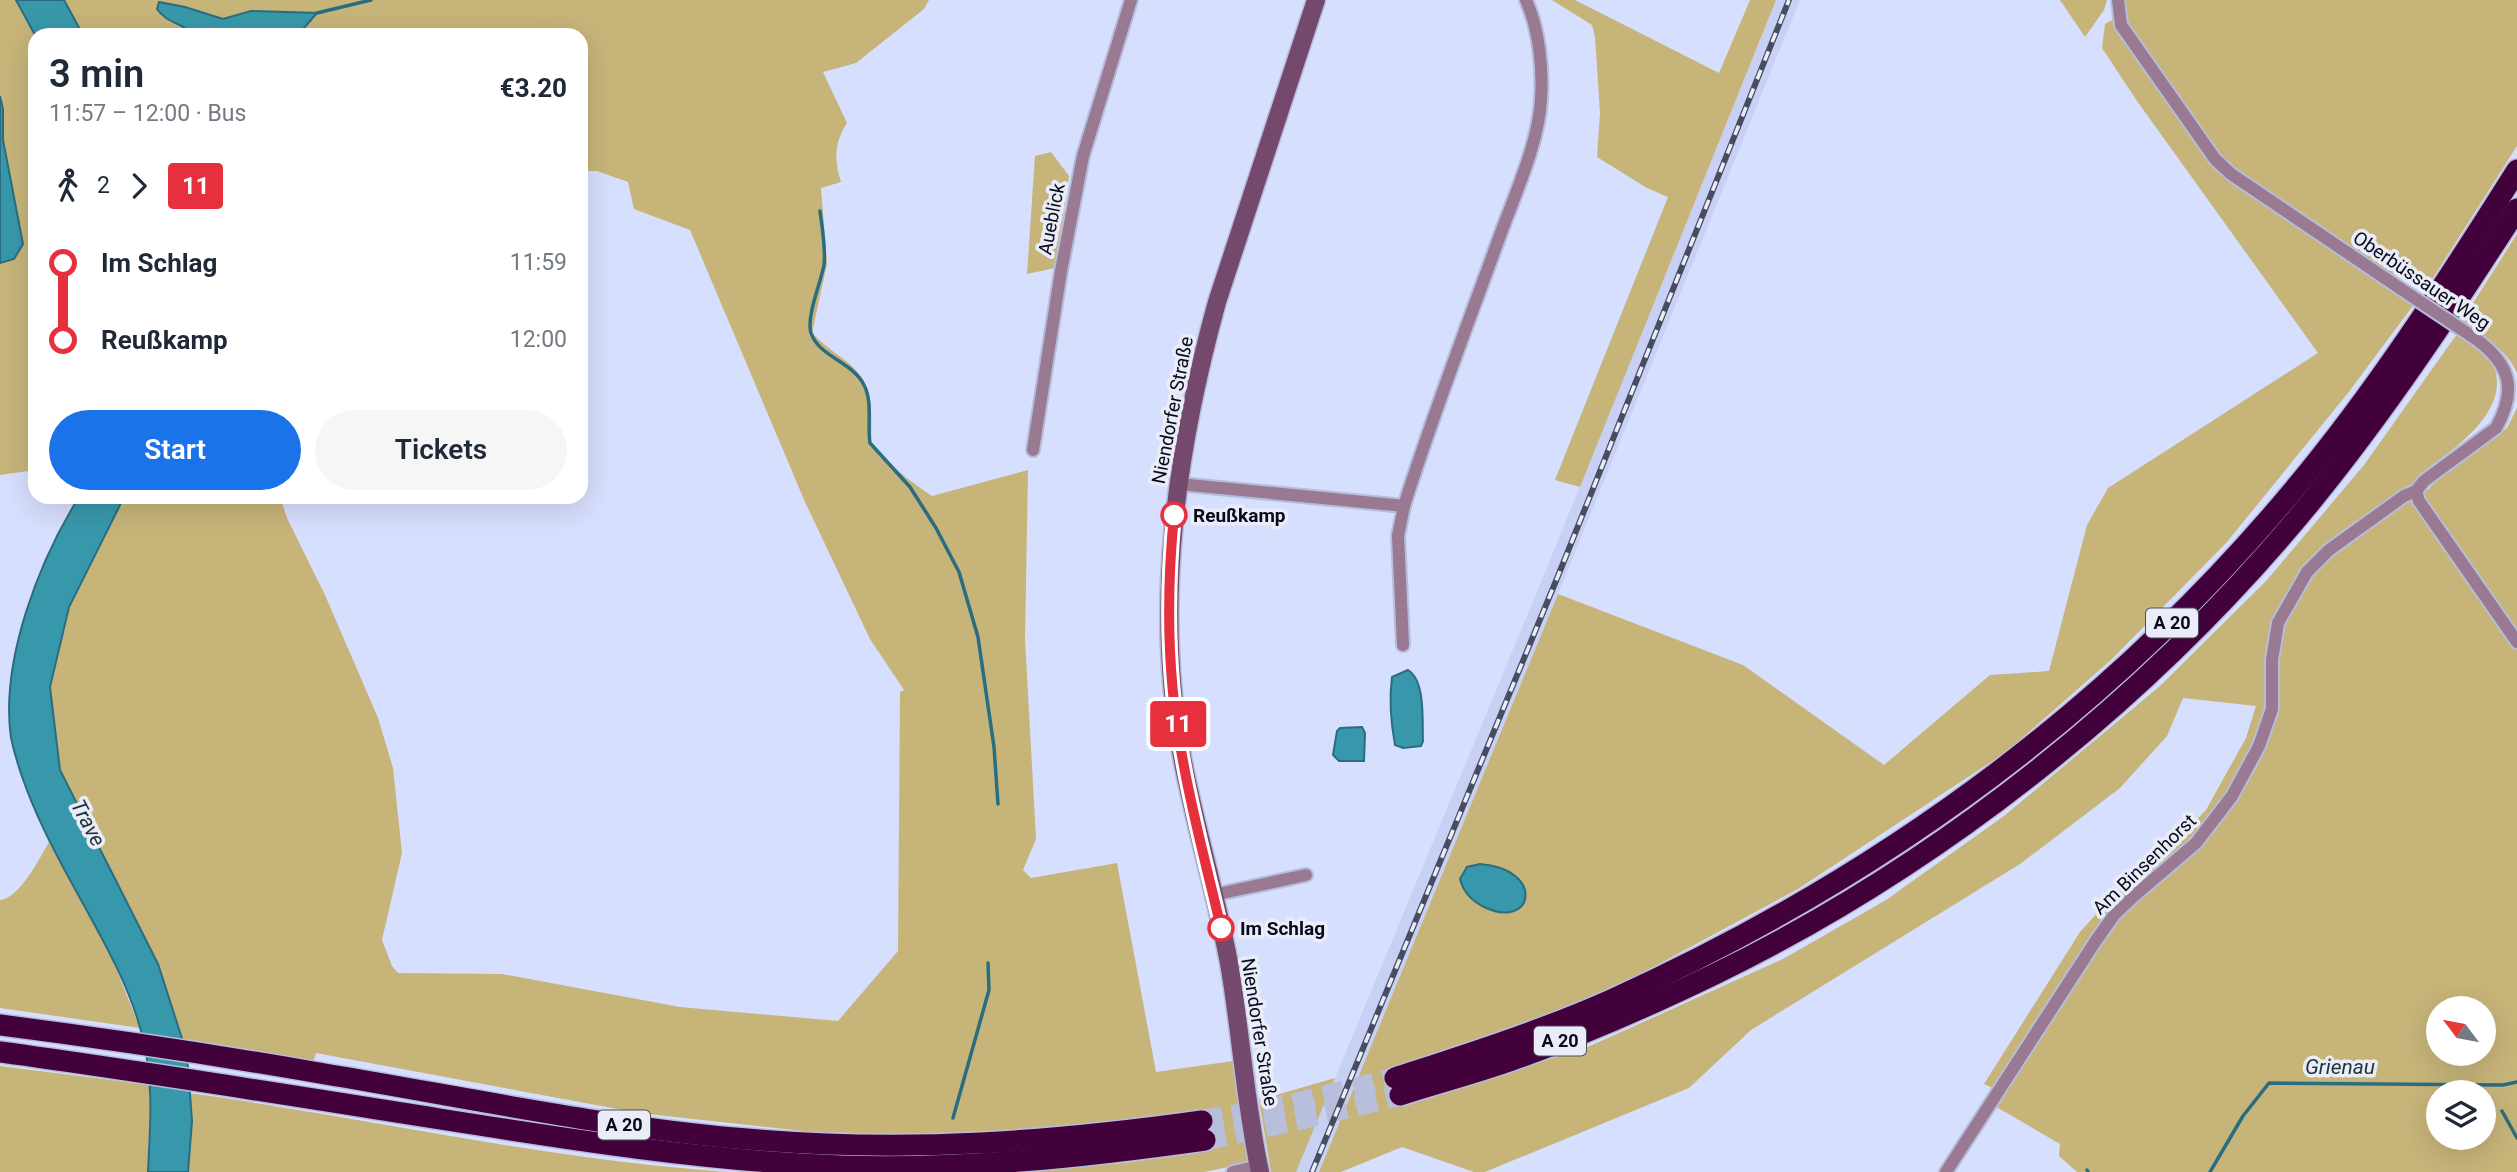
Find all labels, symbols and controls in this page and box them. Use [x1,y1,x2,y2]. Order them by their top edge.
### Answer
text: 3 min [49,52,144,96]
text: €3.20 [500,73,567,103]
text: 11:57 – 12:00 · Bus [49,100,246,127]
icon: walk [49,167,87,205]
icon: forward [120,167,158,205]
text: 2 [97,172,110,199]
text: 11 [182,172,209,200]
street label: Aueblick [1033,181,1070,257]
street label: Oberbüssauer Weg [2349,226,2495,335]
text: Im Schlag [101,248,217,278]
text: 11:59 [510,249,567,276]
text: Reußkamp [101,325,228,355]
text: 12:00 [510,326,567,353]
street label: Niendorfer Straße [1147,334,1198,486]
button: Start [49,410,301,490]
button: Tickets [315,410,567,490]
marker: Reußkamp [1161,502,1187,528]
place label: Reußkamp [1193,504,1286,527]
road number: A 20 [2146,608,2198,638]
line badge: 11 [1146,701,1210,747]
text: 11 [1164,710,1192,738]
water label: Trave [66,796,110,851]
street label: Am Binsenhorst [2088,809,2201,919]
marker: Im Schlag [1208,915,1234,941]
place label: Im Schlag [1240,917,1325,940]
street label: Niendorfer Straße [1236,956,1283,1108]
north arrow [2426,996,2496,1066]
map controls [2426,996,2496,1150]
road number: A 20 [1534,1026,1586,1056]
water label: Grienau [2305,1055,2375,1079]
button: layers [2426,1080,2496,1150]
road number: A 20 [598,1110,650,1140]

